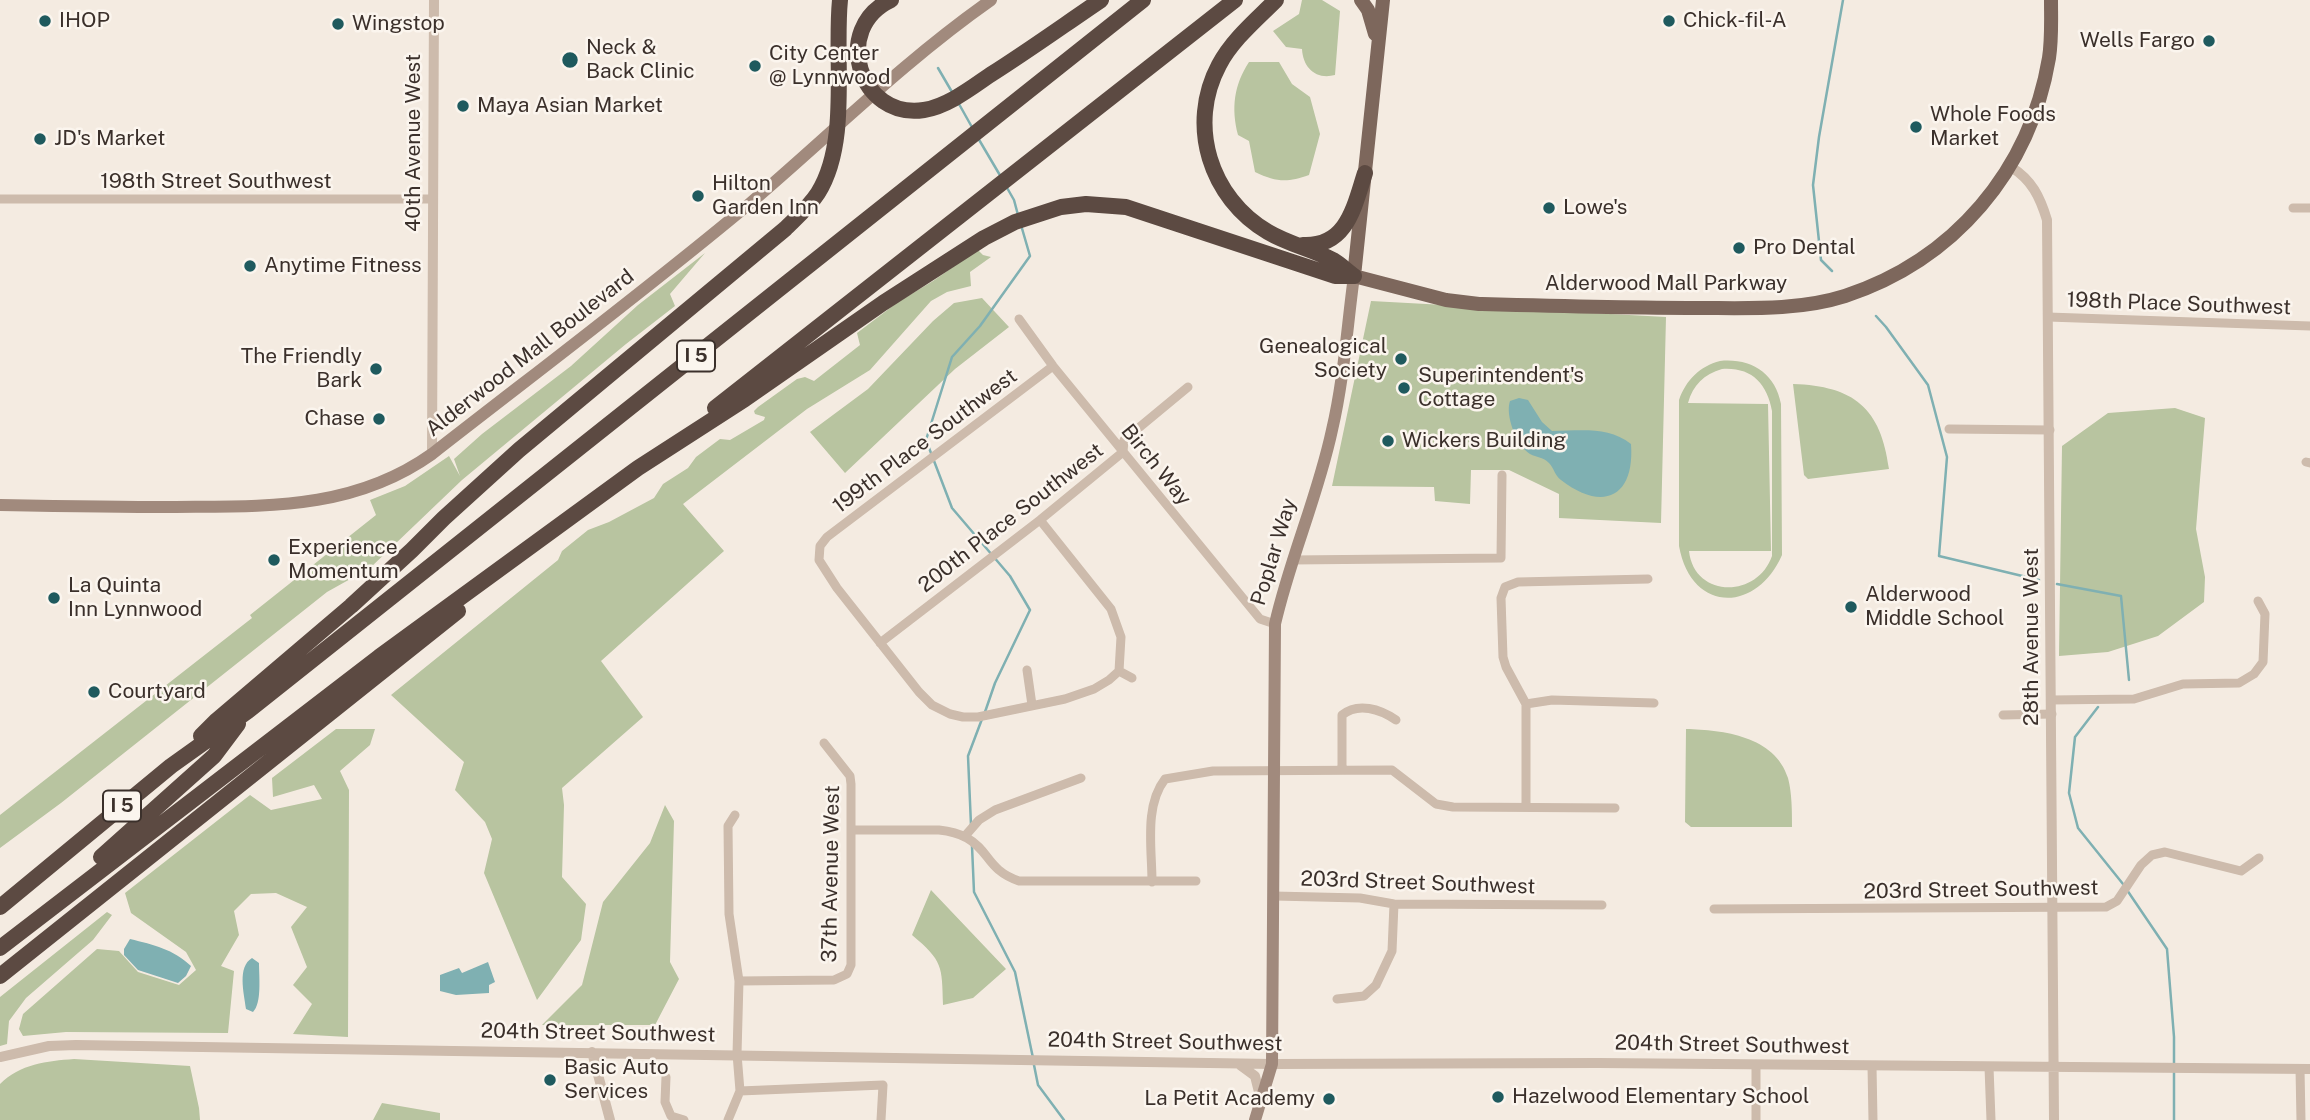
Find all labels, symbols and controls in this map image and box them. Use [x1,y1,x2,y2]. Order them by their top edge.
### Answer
place label: IHOP [59,8,110,34]
place label: Chick-fil-A [1683,8,1787,34]
place label: Wingstop [352,11,445,37]
marker: IHOP [37,13,53,29]
marker: Chick-fil-A [1661,13,1677,29]
marker: Wingstop [330,16,346,32]
place label: Wells Fargo [2080,28,2195,54]
marker: Wells Fargo [2201,33,2217,49]
place label: Neck & Back Clinic [586,35,695,85]
place label: City Center @ Lynnwood [769,41,890,91]
marker: Neck & Back Clinic [560,50,580,70]
street label: 40th Avenue West [401,54,427,232]
marker: City Center @ Lynnwood [747,58,763,74]
place label: Maya Asian Market [477,93,663,119]
marker: Maya Asian Market [455,98,471,114]
place label: Whole Foods Market [1930,102,2056,152]
marker: Whole Foods Market [1908,119,1924,135]
place label: JD's Market [54,126,165,152]
marker: JD's Market [32,131,48,147]
street label: 198th Street Southwest [100,169,332,195]
place label: Hilton Garden Inn [712,171,819,221]
marker: Hilton Garden Inn [690,188,706,204]
place label: Lowe's [1563,195,1627,221]
marker: Lowe's [1541,200,1557,216]
place label: Pro Dental [1753,235,1856,261]
marker: Pro Dental [1731,240,1747,256]
place label: Anytime Fitness [264,253,422,279]
marker: Anytime Fitness [242,258,258,274]
street label: Alderwood Mall Boulevard [421,264,639,442]
street label: Alderwood Mall Parkway [1545,271,1787,297]
street label: 198th Place Southwest [2066,287,2292,321]
place label: Genealogical Society [1259,334,1387,384]
road number: I 5 [677,340,715,372]
place label: The Friendly Bark [241,344,362,394]
marker: Genealogical Society [1393,351,1409,367]
marker: The Friendly Bark [368,361,384,377]
street label: 199th Place Southwest [828,363,1022,519]
place label: Superintendent's Cottage [1418,363,1584,413]
marker: Superintendent's Cottage [1396,380,1412,396]
place label: Chase [304,406,365,432]
marker: Chase [371,411,387,427]
street label: Birch Way [1116,419,1196,511]
place label: Wickers Building [1402,428,1566,454]
marker: Wickers Building [1380,433,1396,449]
street label: 200th Place Southwest [914,438,1108,598]
street label: Poplar Way [1246,496,1302,608]
place label: Experience Momentum [288,535,399,585]
street label: 28th Avenue West [2019,548,2045,726]
marker: Experience Momentum [266,552,282,568]
place label: La Quinta Inn Lynnwood [68,573,202,623]
place label: Alderwood Middle School [1865,582,2004,632]
marker: La Quinta Inn Lynnwood [46,590,62,606]
marker: Alderwood Middle School [1843,599,1859,615]
place label: Courtyard [108,679,206,705]
marker: Courtyard [86,684,102,700]
street label: 37th Avenue West [817,785,845,963]
road number: I 5 [103,790,141,821]
street label: 203rd Street Southwest [1300,866,1536,900]
street label: 203rd Street Southwest [1863,875,2099,905]
street label: 204th Street Southwest [480,1018,716,1048]
street label: 204th Street Southwest [1047,1027,1283,1057]
street label: 204th Street Southwest [1614,1030,1850,1060]
place label: Basic Auto Services [564,1055,669,1105]
marker: Basic Auto Services [542,1072,558,1088]
place label: Hazelwood Elementary School [1512,1084,1809,1110]
place label: La Petit Academy [1144,1086,1315,1112]
marker: Hazelwood Elementary School [1490,1089,1506,1105]
marker: La Petit Academy [1321,1091,1337,1107]

